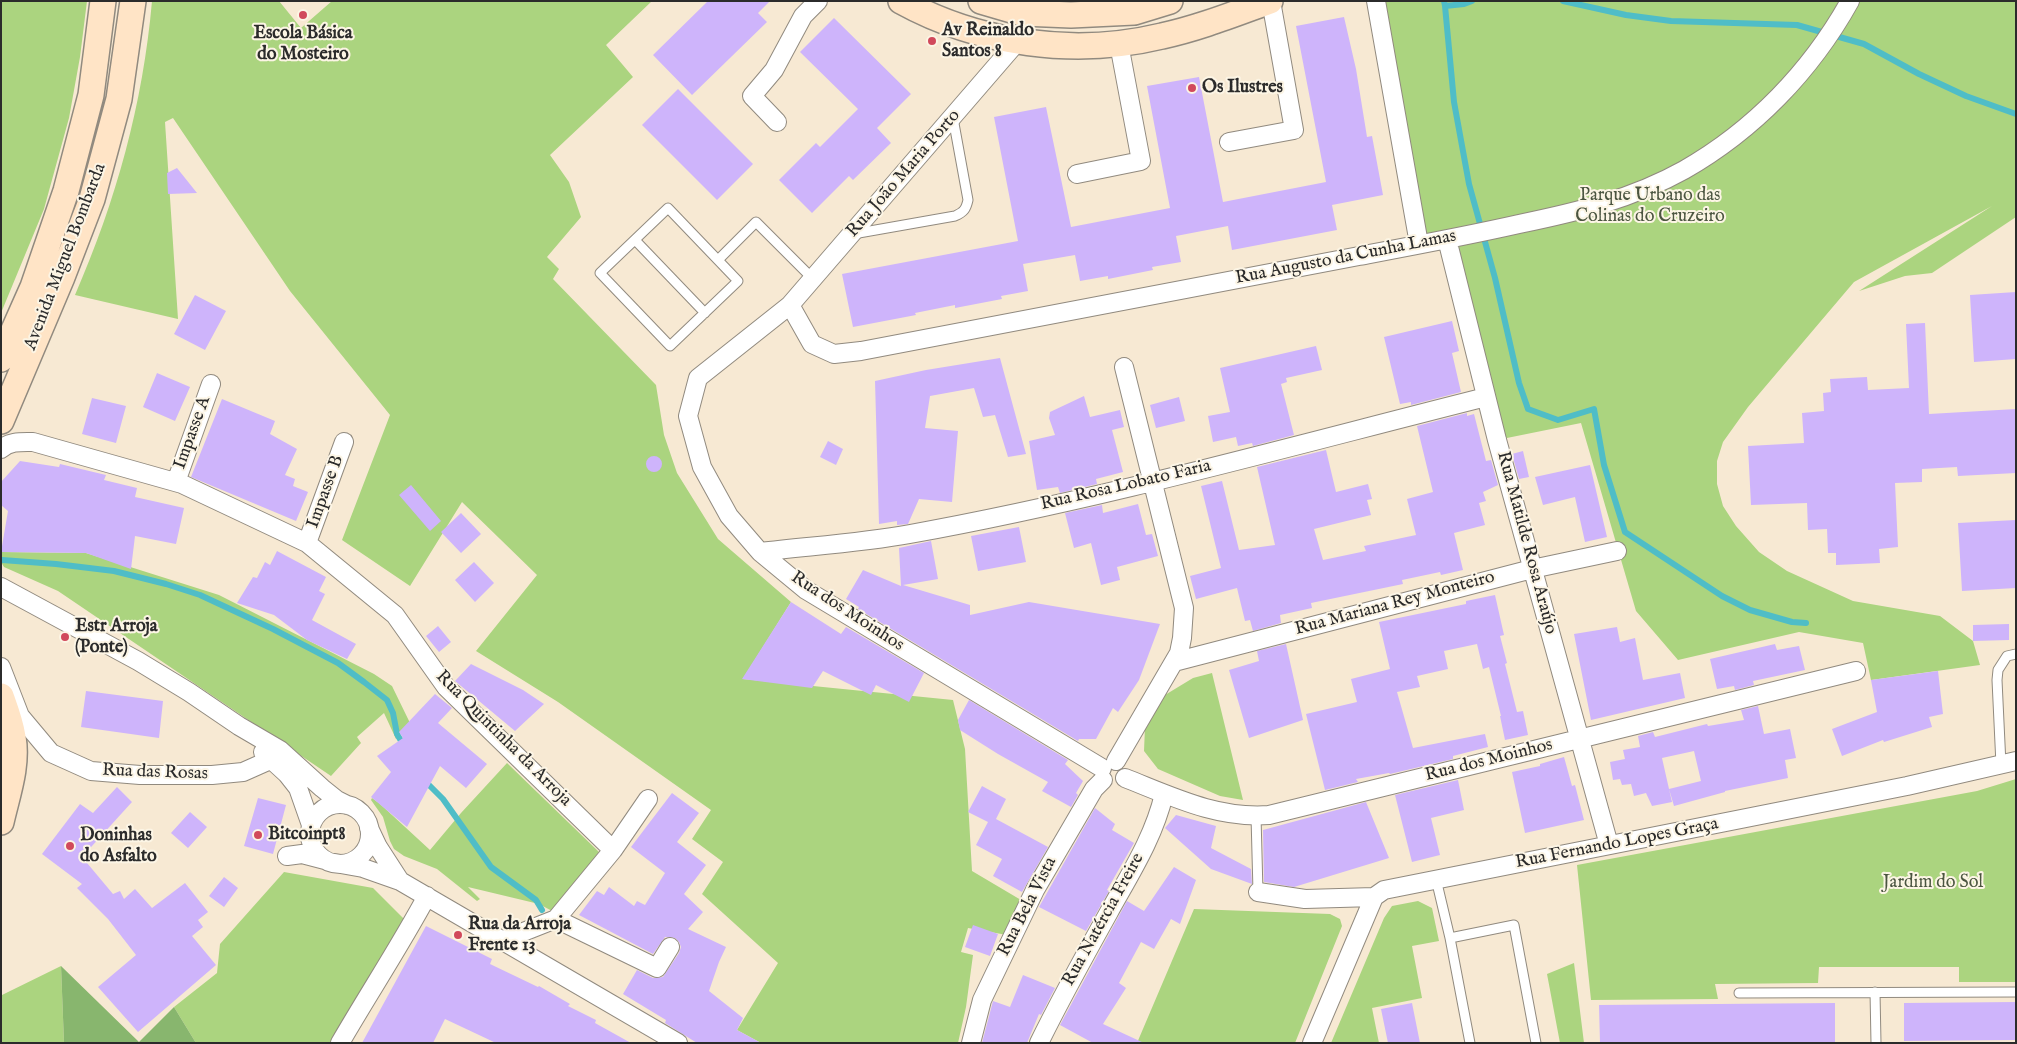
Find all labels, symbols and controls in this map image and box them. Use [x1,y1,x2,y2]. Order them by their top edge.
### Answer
marker: Escola Básica do Mosteiro [297,9,309,21]
place label: Av Reinaldo Santos 8 [942,20,1034,62]
place label: Escola Básica do Mosteiro [253,23,353,66]
marker: Av Reinaldo Santos 8 [926,35,938,47]
place label: Os Ilustres [1202,77,1283,99]
marker: Os Ilustres [1186,82,1198,94]
street label: Rua João Maria Porto [843,106,965,242]
street label: Avenida Miguel Bombarda [20,161,112,353]
park label: Parque Urbano das Colinas do Cruzeiro [1575,185,1725,228]
street label: Rua Augusto da Cunha Lamas [1234,226,1458,290]
street label: Impasse A [170,394,216,472]
street label: Rua Matilde Rosa Araújo [1491,449,1561,637]
street label: Impasse B [303,453,349,531]
street label: Rua Rosa Lobato Faria [1039,456,1213,516]
street label: Rua dos Moinhos [786,567,908,657]
street label: Rua Mariana Rey Monteiro [1293,567,1497,641]
place label: Estr Arroja (Ponte) [75,616,158,659]
marker: Estr Arroja (Ponte) [59,631,71,643]
street label: Rua Quintinha da Arroja [431,667,575,811]
street label: Rua dos Moinhos [1423,735,1555,787]
street label: Rua das Rosas [102,760,208,786]
street label: Rua Fernando Lopes Graça [1514,814,1720,874]
place label: Bitcoinpt8 [268,824,346,846]
place label: Doninhas do Asfalto [80,825,157,868]
marker: Bitcoinpt8 [252,829,264,841]
marker: Doninhas do Asfalto [64,840,76,852]
street label: Rua Natércia Freire [1059,850,1149,990]
street label: Rua Bela Vista [994,854,1062,960]
park label: Jardim do Sol [1883,872,1983,894]
place label: Rua da Arroja Frente 13 [468,914,571,956]
marker: Rua da Arroja Frente 13 [452,929,464,941]

